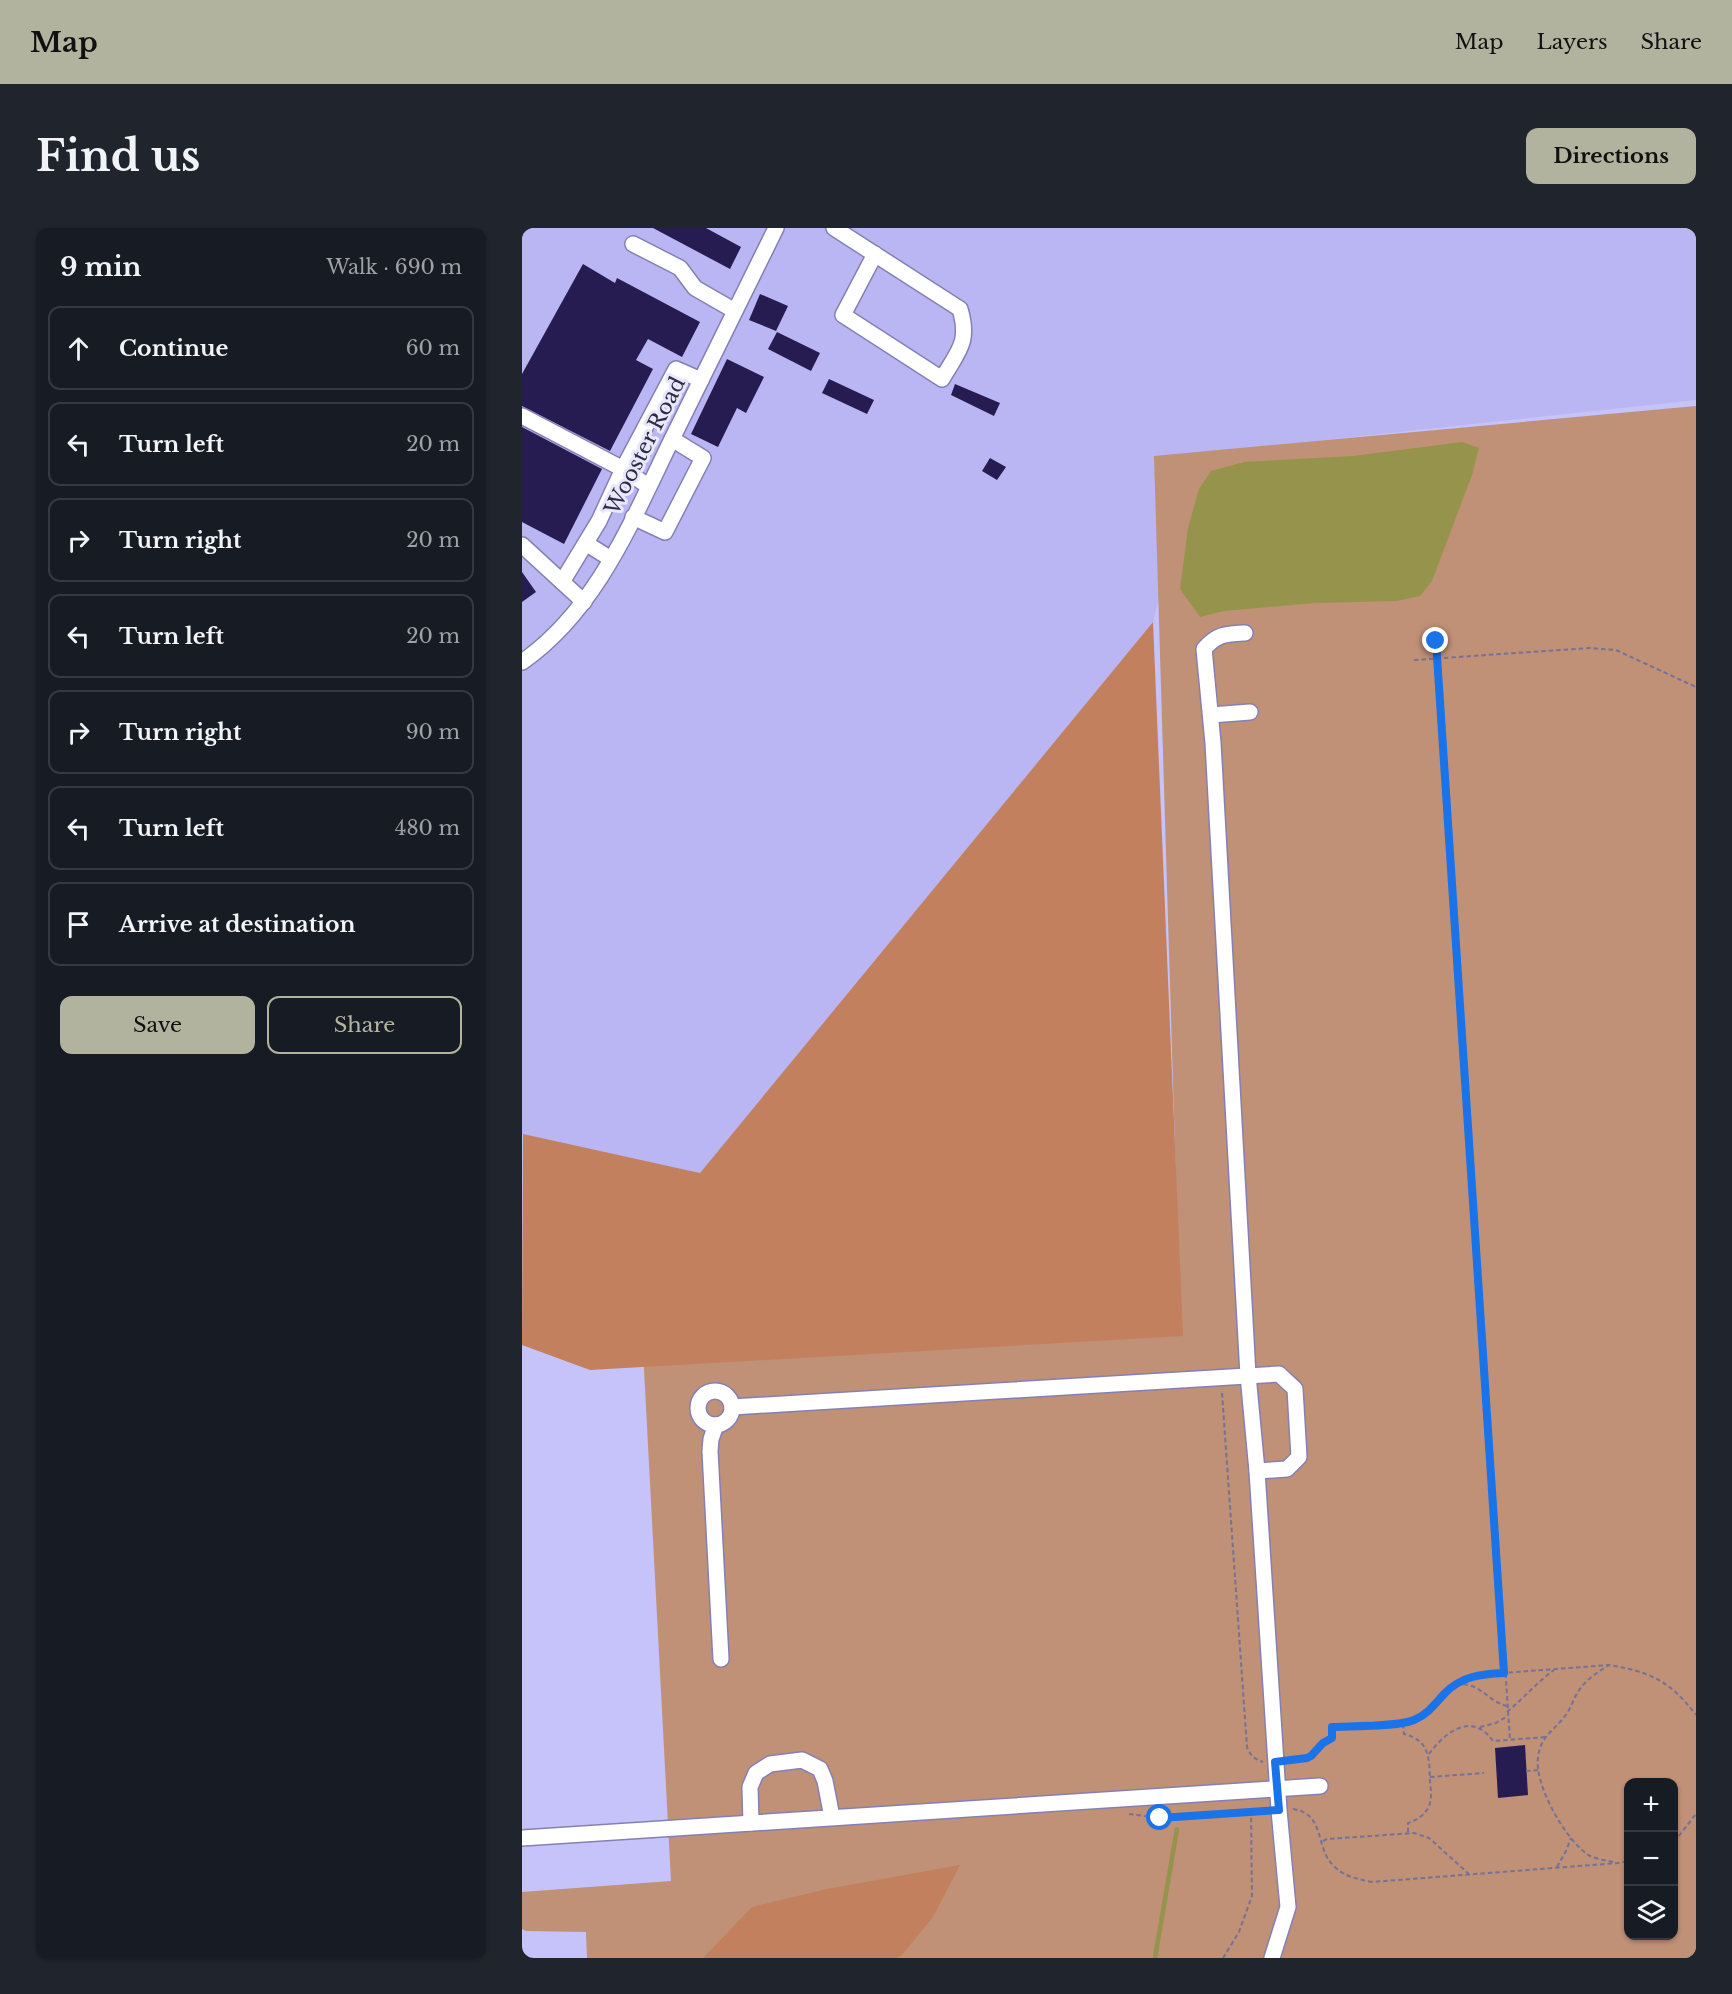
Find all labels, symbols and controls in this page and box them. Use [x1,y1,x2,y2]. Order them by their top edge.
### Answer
text: Map [30,25,98,60]
text: Map [1455,29,1504,55]
text: Layers [1537,29,1608,55]
text: Share [1641,29,1702,55]
button: Directions [1526,128,1696,184]
text: Find us [36,130,200,182]
text: 9 min [60,251,141,283]
text: Walk · 690 m [326,255,462,279]
icon: ahead [62,332,95,365]
text: Continue [119,335,228,362]
text: 60 m [406,336,460,360]
street label: Wooster Road [599,373,691,520]
icon: left [62,428,95,461]
text: Turn left [119,431,224,458]
text: 20 m [406,432,460,456]
icon: right [62,524,95,557]
text: Turn right [119,527,241,554]
text: 20 m [406,528,460,552]
icon: left [62,620,95,653]
text: Turn left [119,623,224,650]
text: 20 m [406,624,460,648]
route end [1422,627,1448,653]
icon: right [62,716,95,749]
text: Turn right [119,719,241,746]
text: 90 m [406,720,460,744]
icon: left [62,812,95,845]
text: Turn left [119,815,224,842]
text: 480 m [395,816,460,840]
icon: arrive [62,908,95,941]
text: Arrive at destination [119,911,356,938]
button: Save [60,996,255,1054]
button: Share [267,996,462,1054]
map controls [1624,1778,1678,1940]
button: + [1624,1778,1678,1832]
route start [1146,1804,1172,1830]
button: − [1624,1832,1678,1886]
button: layers [1624,1886,1678,1940]

